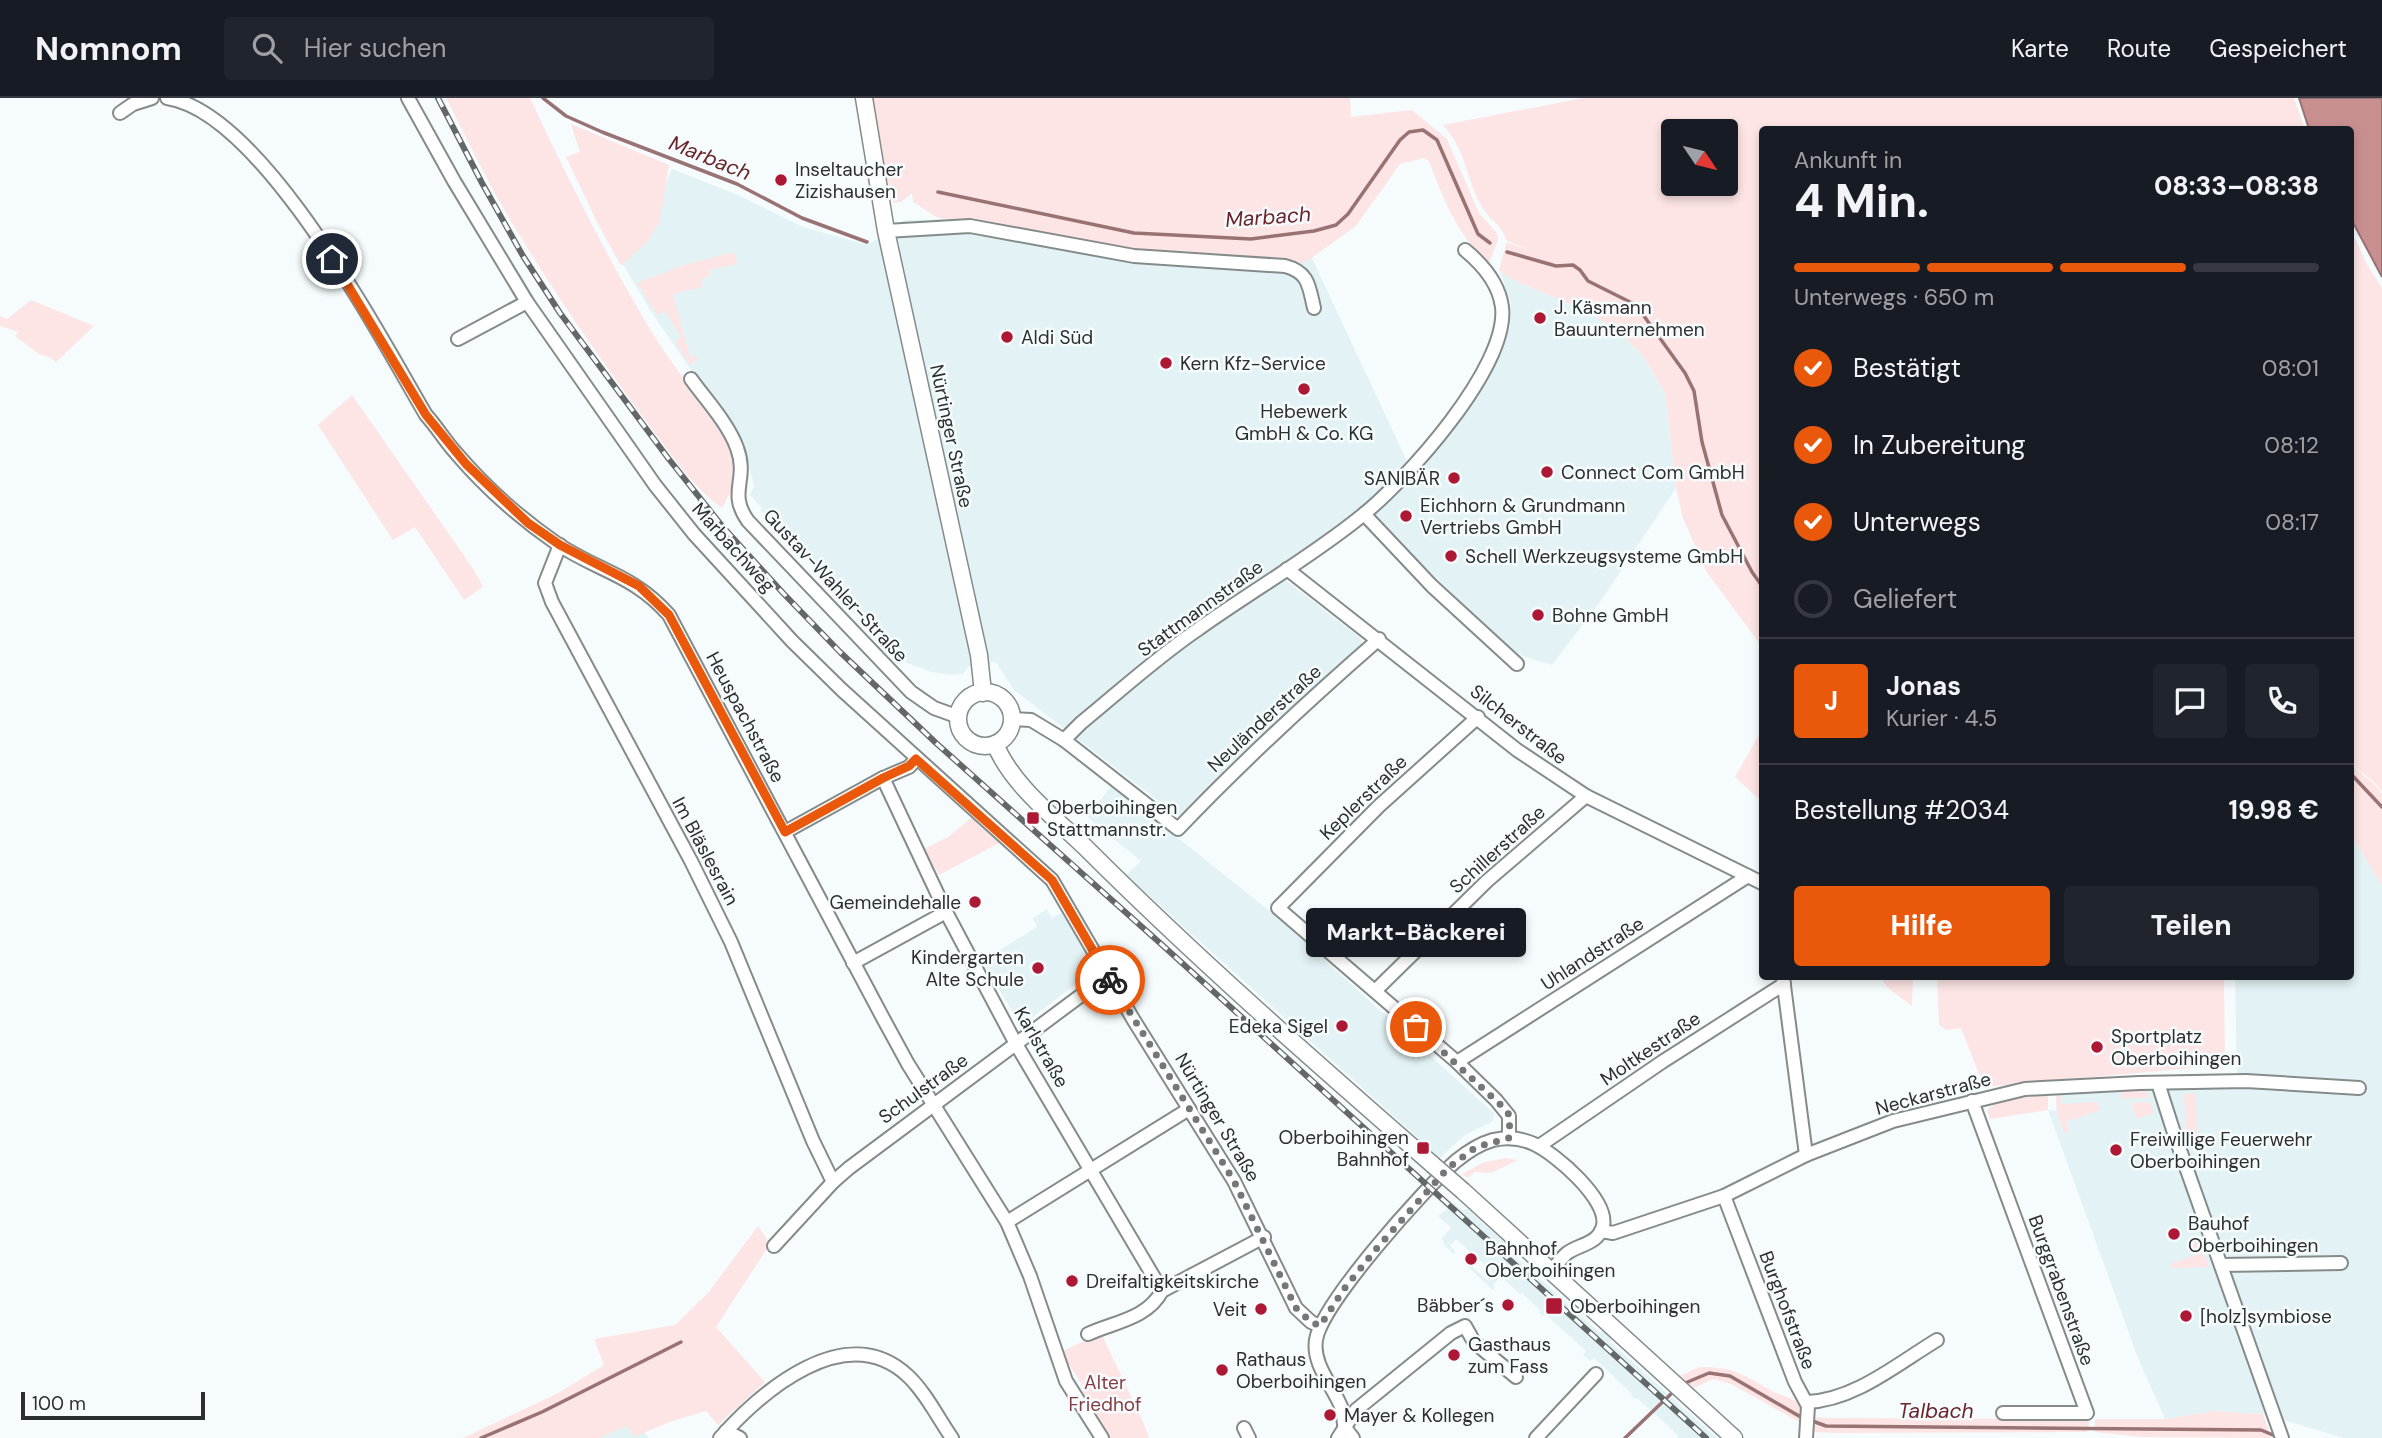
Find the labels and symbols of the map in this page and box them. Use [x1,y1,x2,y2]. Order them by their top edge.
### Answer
north arrow [1661,119,1738,196]
water label: Marbach [665,129,755,187]
place label: Inseltaucher Zizishausen [795,157,903,204]
marker: Inseltaucher Zizishausen [773,172,789,188]
water label: Marbach [1224,200,1312,234]
pin [302,229,362,289]
place label: J. Käsmann Bauunternehmen [1554,295,1705,342]
marker: J. Käsmann Bauunternehmen [1532,310,1548,326]
place label: Aldi Süd [1021,325,1093,350]
marker: Aldi Süd [999,329,1015,345]
place label: Kern Kfz-Service [1180,351,1326,376]
marker: Kern Kfz-Service [1158,355,1174,371]
street label: Nürtinger Straße [924,362,979,510]
marker: Hebewerk GmbH & Co. KG [1296,381,1312,397]
place label: Hebewerk GmbH & Co. KG [1235,399,1373,446]
place label: Connect Com GmbH [1561,460,1745,485]
marker: Connect Com GmbH [1539,464,1555,480]
place label: SANIBÄR [1364,466,1440,491]
marker: SANIBÄR [1446,470,1462,486]
place label: Eichhorn & Grundmann Vertriebs GmbH [1420,493,1626,540]
street label: Marbachweg [687,497,781,598]
street label: Gustav-Wahler-Straße [758,503,913,668]
marker: Eichhorn & Grundmann Vertriebs GmbH [1398,508,1414,524]
place label: Schell Werkzeugsysteme GmbH [1465,544,1743,569]
marker: Schell Werkzeugsysteme GmbH [1443,548,1459,564]
street label: Stattmannstraße [1132,554,1268,662]
place label: Bohne GmbH [1552,603,1669,628]
marker: Bohne GmbH [1530,607,1546,623]
street label: Heuspachstraße [700,647,791,787]
street label: Neuländerstraße [1202,659,1327,778]
street label: Silcherstraße [1465,679,1572,770]
street label: Keplerstraße [1314,749,1412,845]
street label: Im Bläslesrain [666,793,745,910]
place label: Oberboihingen Stattmannstr. [1047,795,1177,842]
street label: Schillerstraße [1444,800,1551,899]
marker: Oberboihingen Stattmannstr. [1025,810,1041,826]
place label: Gemeindehalle [829,890,961,915]
marker: Gemeindehalle [967,894,983,910]
callout: Markt-Bäckerei [1306,908,1526,957]
street label: Uhlandstraße [1536,911,1648,996]
place label: Kindergarten Alte Schule [911,945,1024,992]
courier [1075,945,1145,1015]
marker: Kindergarten Alte Schule [1030,960,1046,976]
pin [1386,997,1446,1057]
street label: Karlstraße [1008,1002,1075,1092]
street label: Moltkestraße [1595,1006,1705,1091]
place label: Edeka Sigel [1229,1014,1328,1039]
marker: Edeka Sigel [1334,1018,1350,1034]
place label: Sportplatz Oberboihingen [2111,1024,2241,1071]
marker: Sportplatz Oberboihingen [2089,1039,2105,1055]
street label: Schulstraße [873,1047,973,1129]
street label: Nürtinger Straße [1169,1048,1266,1186]
street label: Neckarstraße [1873,1066,1994,1121]
place label: Oberboihingen Bahnhof [1279,1125,1409,1172]
place label: Freiwillige Feuerwehr Oberboihingen [2130,1127,2313,1174]
marker: Oberboihingen Bahnhof [1415,1140,1431,1156]
marker: Freiwillige Feuerwehr Oberboihingen [2108,1142,2124,1158]
place label: Bauhof Oberboihingen [2188,1211,2318,1258]
street label: Burggrabenstraße [2023,1212,2100,1369]
marker: Bauhof Oberboihingen [2166,1226,2182,1242]
place label: Bahnhof Oberboihingen [1485,1236,1615,1283]
street label: Burghofstraße [1753,1247,1822,1373]
marker: Bahnhof Oberboihingen [1463,1251,1479,1267]
place label: Dreifaltigkeitskirche [1086,1269,1259,1294]
marker: Dreifaltigkeitskirche [1064,1273,1080,1289]
place label: Bäbber´s [1417,1293,1494,1318]
place label: Oberboihingen [1570,1294,1700,1319]
marker: Oberboihingen [1544,1296,1564,1316]
place label: Veit [1213,1297,1247,1322]
marker: Bäbber´s [1500,1297,1516,1313]
marker: Veit [1253,1301,1269,1317]
place label: [holz]symbiose [2200,1304,2332,1329]
marker: [holz]symbiose [2178,1308,2194,1324]
place label: Gasthaus zum Fass [1468,1332,1551,1379]
place label: Rathaus Oberboihingen [1236,1347,1366,1394]
marker: Gasthaus zum Fass [1446,1347,1462,1363]
marker: Rathaus Oberboihingen [1214,1362,1230,1378]
park label: Alter Friedhof [1068,1370,1142,1417]
scale bar [21,1389,205,1421]
water label: Talbach [1898,1397,1974,1425]
place label: Mayer & Kollegen [1344,1403,1494,1428]
marker: Mayer & Kollegen [1322,1407,1338,1423]

